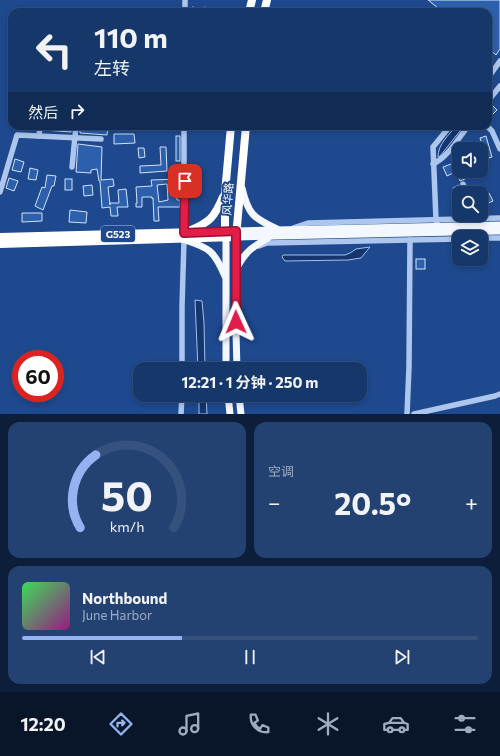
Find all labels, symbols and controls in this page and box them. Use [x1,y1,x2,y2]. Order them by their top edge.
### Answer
text: 110 m [94,20,168,54]
icon: left [28,24,80,76]
text: 左转 [94,57,130,79]
icon: right [66,100,88,122]
text: 然后 [28,103,58,121]
map controls [452,142,488,266]
button: sound [452,142,488,178]
pin [168,164,202,198]
icon: arrive [174,170,196,192]
street label: 风华路 [220,182,235,216]
button: search [452,186,488,222]
road number: G523 [101,226,135,242]
button: layers [452,230,488,266]
position arrow [215,301,257,343]
speed limit sign: 60 [12,350,64,402]
text: 12:21 · 1 分钟 · 250 m [182,373,318,391]
text: 空调 [268,463,294,479]
text: 50 [101,469,153,520]
text: 20.5° [334,484,411,521]
text: − [268,489,281,516]
text: + [465,489,478,516]
text: km/h [110,517,144,535]
text: Northbound [82,589,167,607]
text: June Harbor [82,607,152,623]
icon: previous [87,646,109,668]
icon: pause [239,646,261,668]
icon: next [391,646,413,668]
icon: directions [107,710,135,738]
icon: music [176,710,204,738]
icon: phone [245,710,273,738]
icon: climate [314,710,342,738]
icon: car [382,710,410,738]
icon: filters [451,710,479,738]
text: 12:20 [20,713,66,735]

